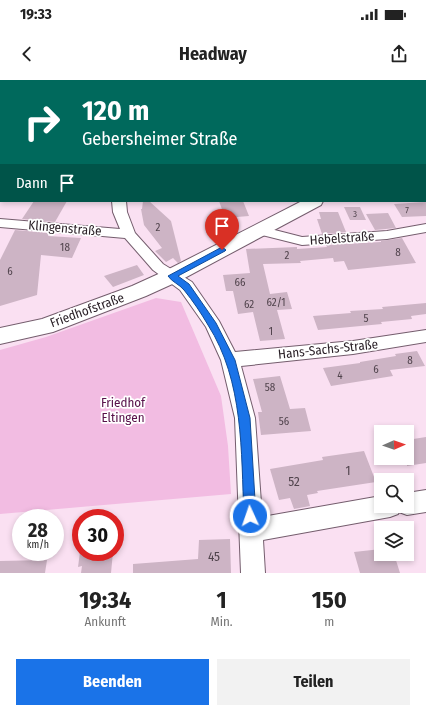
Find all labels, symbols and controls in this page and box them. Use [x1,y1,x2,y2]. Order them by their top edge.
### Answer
text: 19:33 [20,5,52,23]
icon: back [16,43,38,65]
text: Headway [179,43,247,65]
icon: share [388,43,410,65]
text: 120 m [82,94,149,127]
icon: right [16,96,68,148]
text: Gebersheimer Straße [82,128,237,150]
icon: arrive [56,172,78,194]
text: Dann [16,174,48,192]
house number: 7 [405,205,409,215]
pin [205,209,239,250]
house number: 3 [353,209,357,219]
icon: arrive [211,215,233,237]
street label: Klingenstraße [28,217,102,239]
house number: 2 [156,221,161,234]
street label: Hebelstraße [309,228,375,248]
house number: 18 [60,241,70,254]
house number: 8 [395,246,401,259]
house number: 2 [285,249,290,262]
house number: 6 [7,265,13,278]
house number: 66 [235,276,246,289]
street label: Friedhofstraße [48,290,126,330]
house number: 62/1 [267,296,286,309]
house number: 62 [244,298,254,311]
house number: 5 [363,312,369,325]
house number: 1 [269,325,273,338]
street label: Hans-Sachs-Straße [277,336,379,362]
house number: 8 [407,354,413,367]
house number: 6 [373,363,379,376]
house number: 4 [337,369,343,382]
house number: 58 [265,381,276,394]
park label: Friedhof Eltingen [101,395,146,425]
house number: 56 [279,415,290,428]
north arrow [374,425,414,465]
map controls [374,425,414,561]
house number: 1 [345,463,351,478]
button: search [374,473,414,513]
house number: 52 [288,474,300,489]
position arrow [229,495,271,537]
speed limit sign: 30 [72,509,124,561]
text: 28 [28,518,48,542]
button: layers [374,521,414,561]
text: km/h [27,539,49,551]
house number: 45 [208,549,220,564]
text: 19:34 [79,586,131,614]
text: 1 [216,586,227,614]
text: 150 [312,586,347,614]
text: Ankunft [84,614,126,629]
text: Min. [210,614,233,629]
text: m [324,614,334,629]
button: Beenden [16,659,209,705]
button: Teilen [217,659,410,705]

